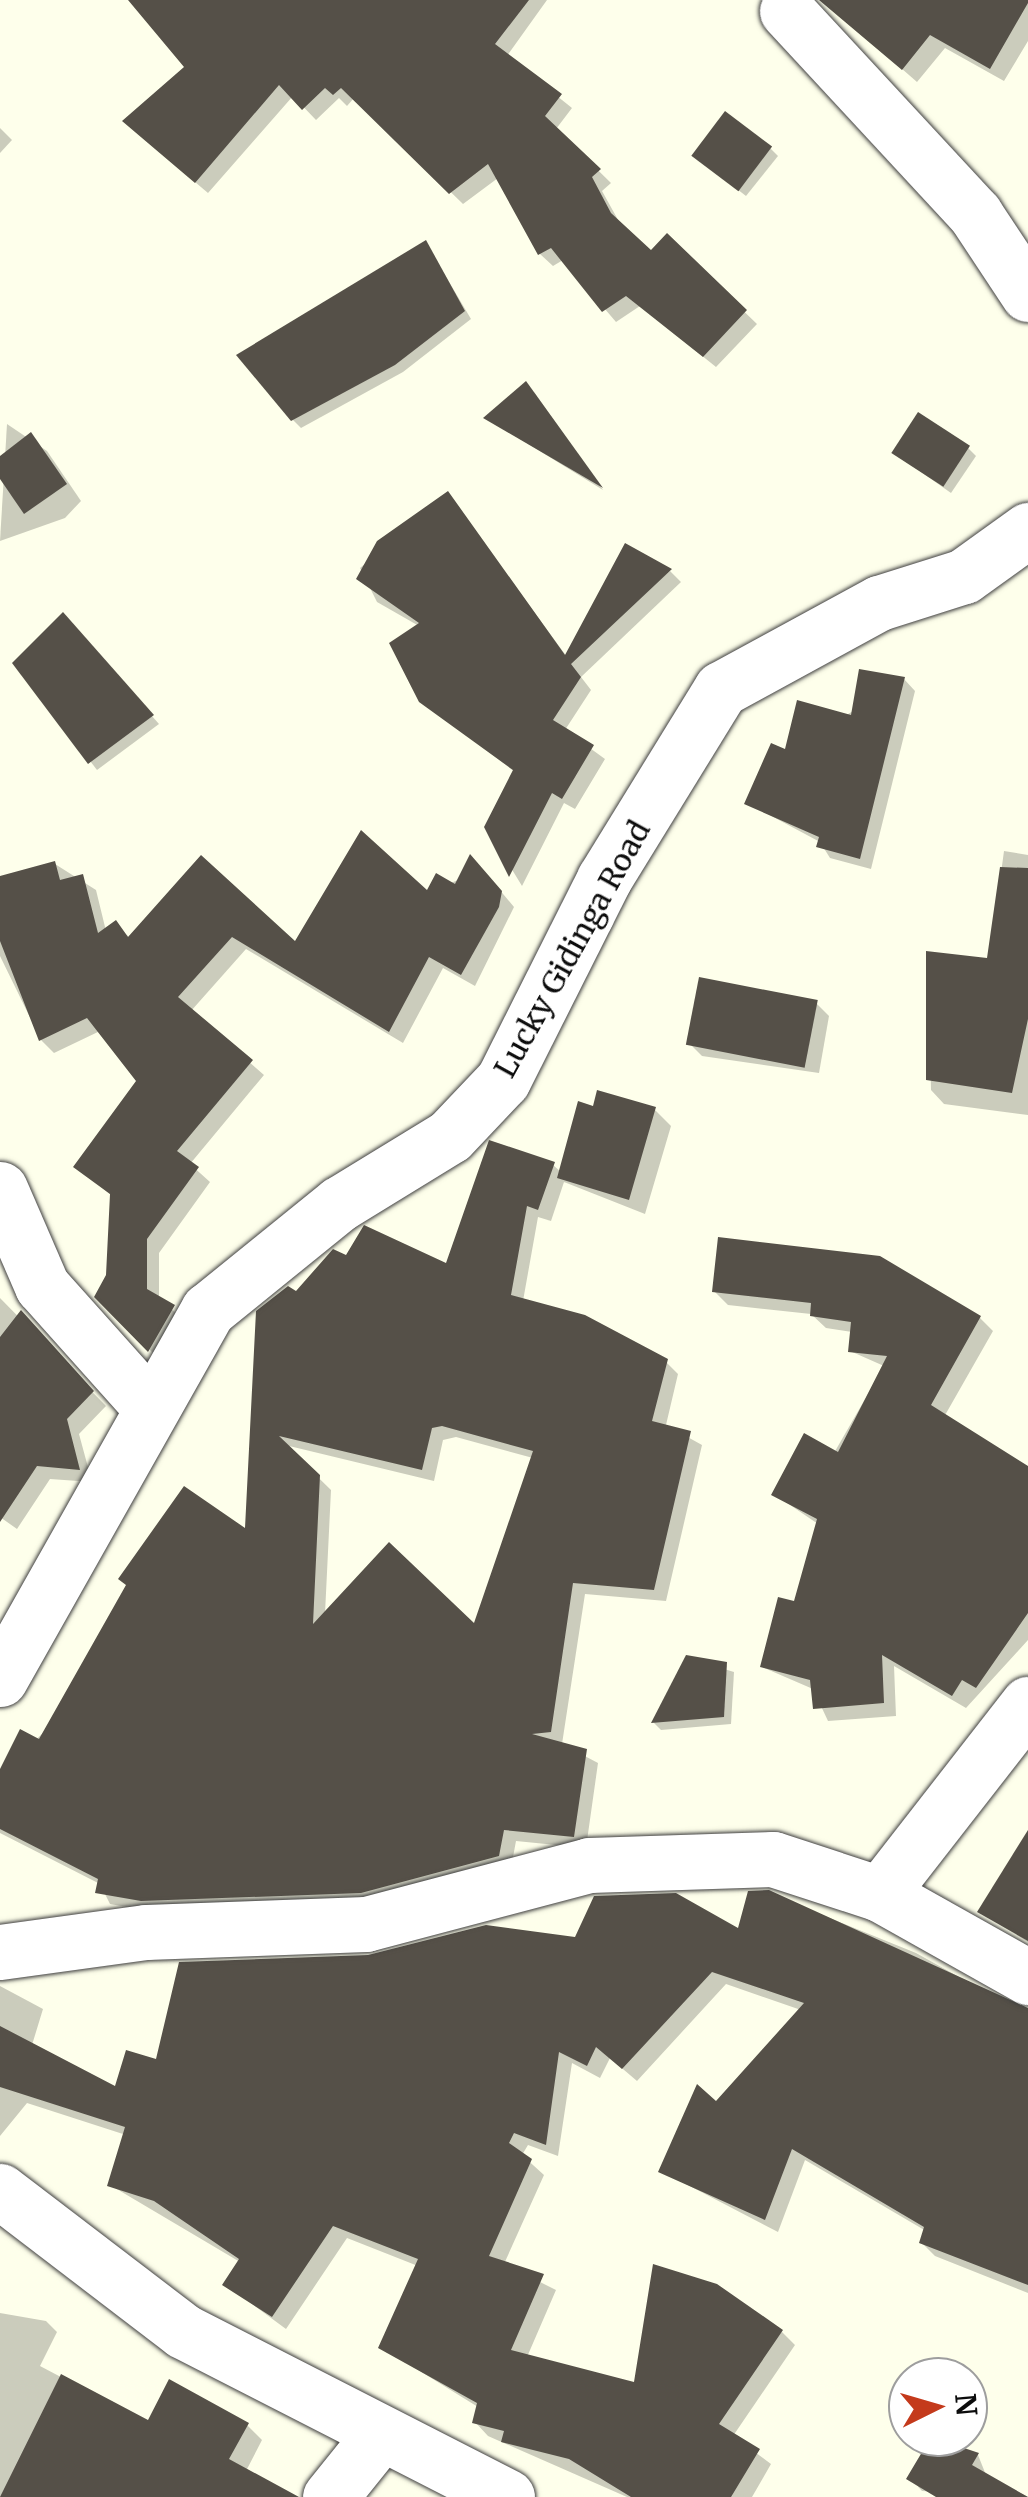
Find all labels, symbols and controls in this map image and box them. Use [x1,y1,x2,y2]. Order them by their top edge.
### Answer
street label: Lucky Gidinga Road [486,814,658,1084]
north arrow [888,2357,988,2457]
text: N [947,2392,985,2417]

